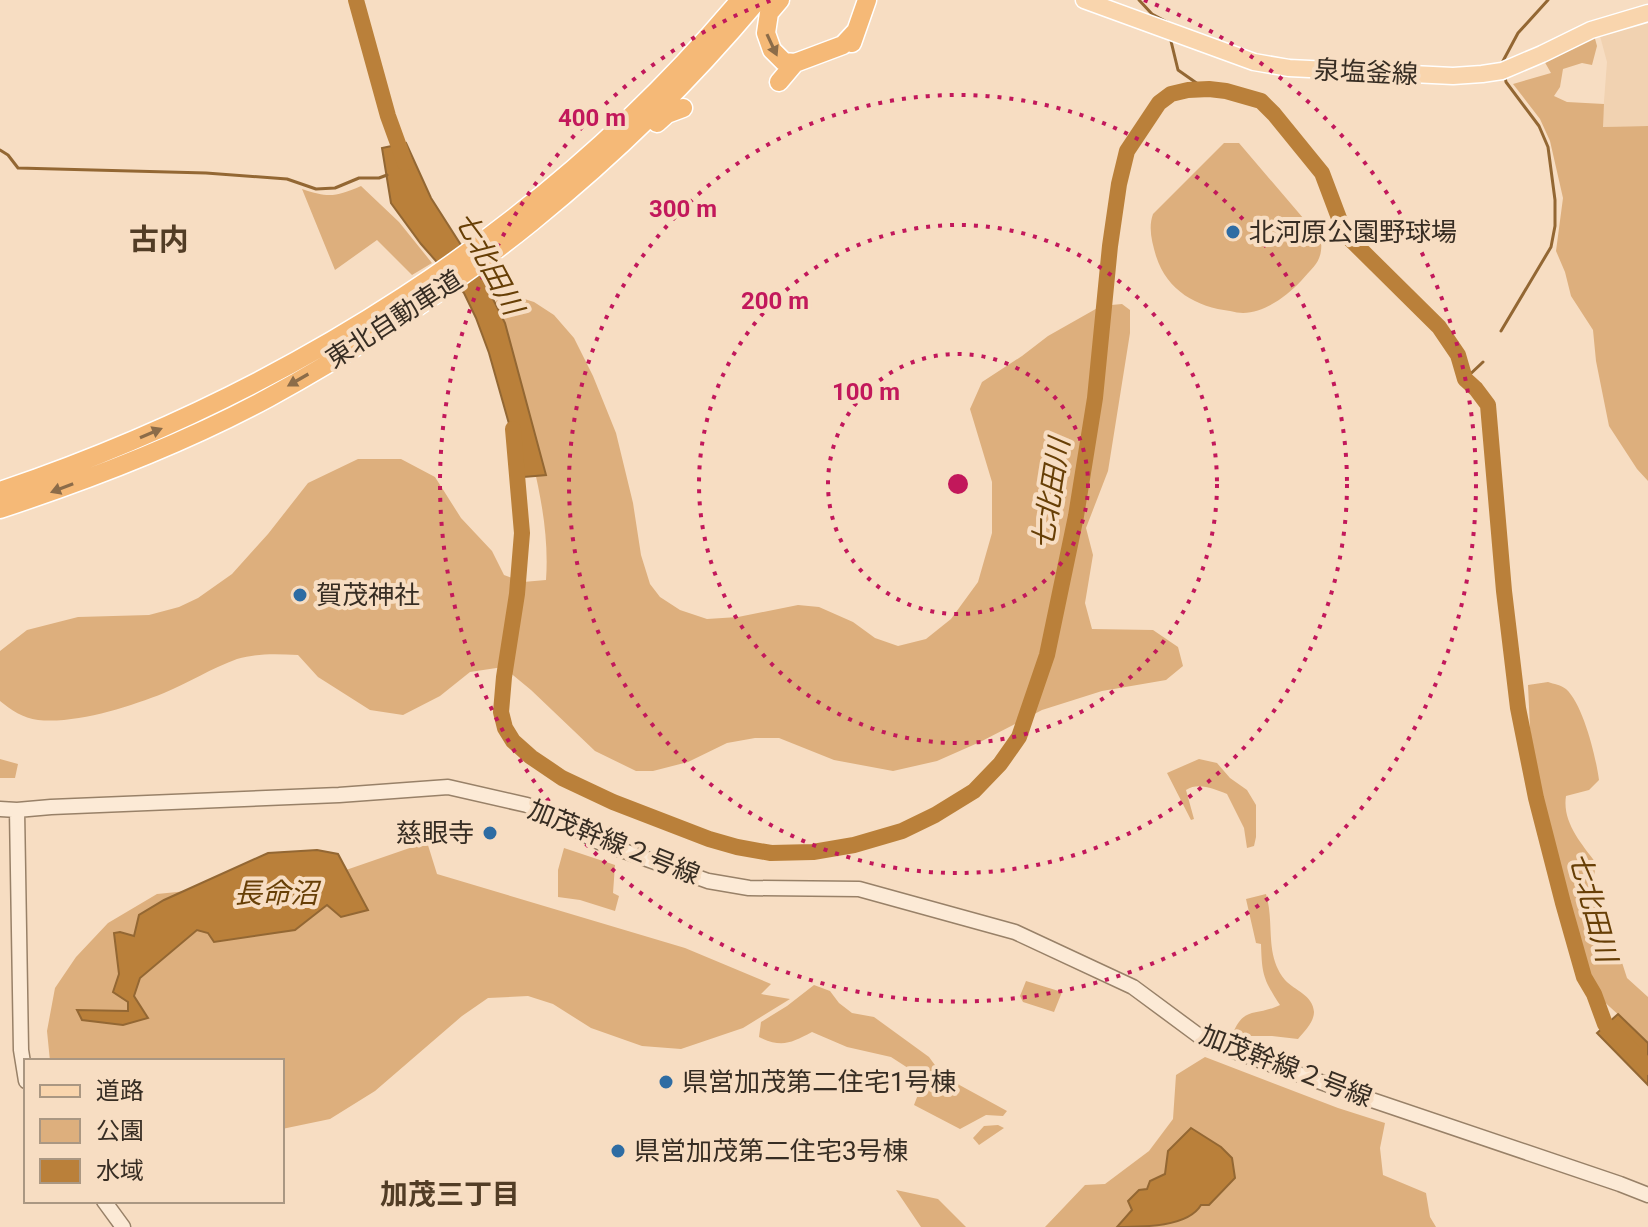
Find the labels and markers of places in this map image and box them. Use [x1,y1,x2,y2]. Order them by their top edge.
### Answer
place label: 北河原公園野球場 [1249,217,1457,247]
marker: 北河原公園野球場 [1224,223,1242,241]
centre of rings [944,470,972,498]
place label: 賀茂神社 [316,580,420,610]
marker: 賀茂神社 [291,586,309,604]
place label: 慈眼寺 [396,818,474,848]
marker: 慈眼寺 [481,824,499,842]
place label: 県営加茂第二住宅1号棟 [682,1067,957,1097]
marker: 県営加茂第二住宅1号棟 [657,1073,675,1091]
place label: 県営加茂第二住宅3号棟 [634,1136,909,1166]
marker: 県営加茂第二住宅3号棟 [609,1142,627,1160]

